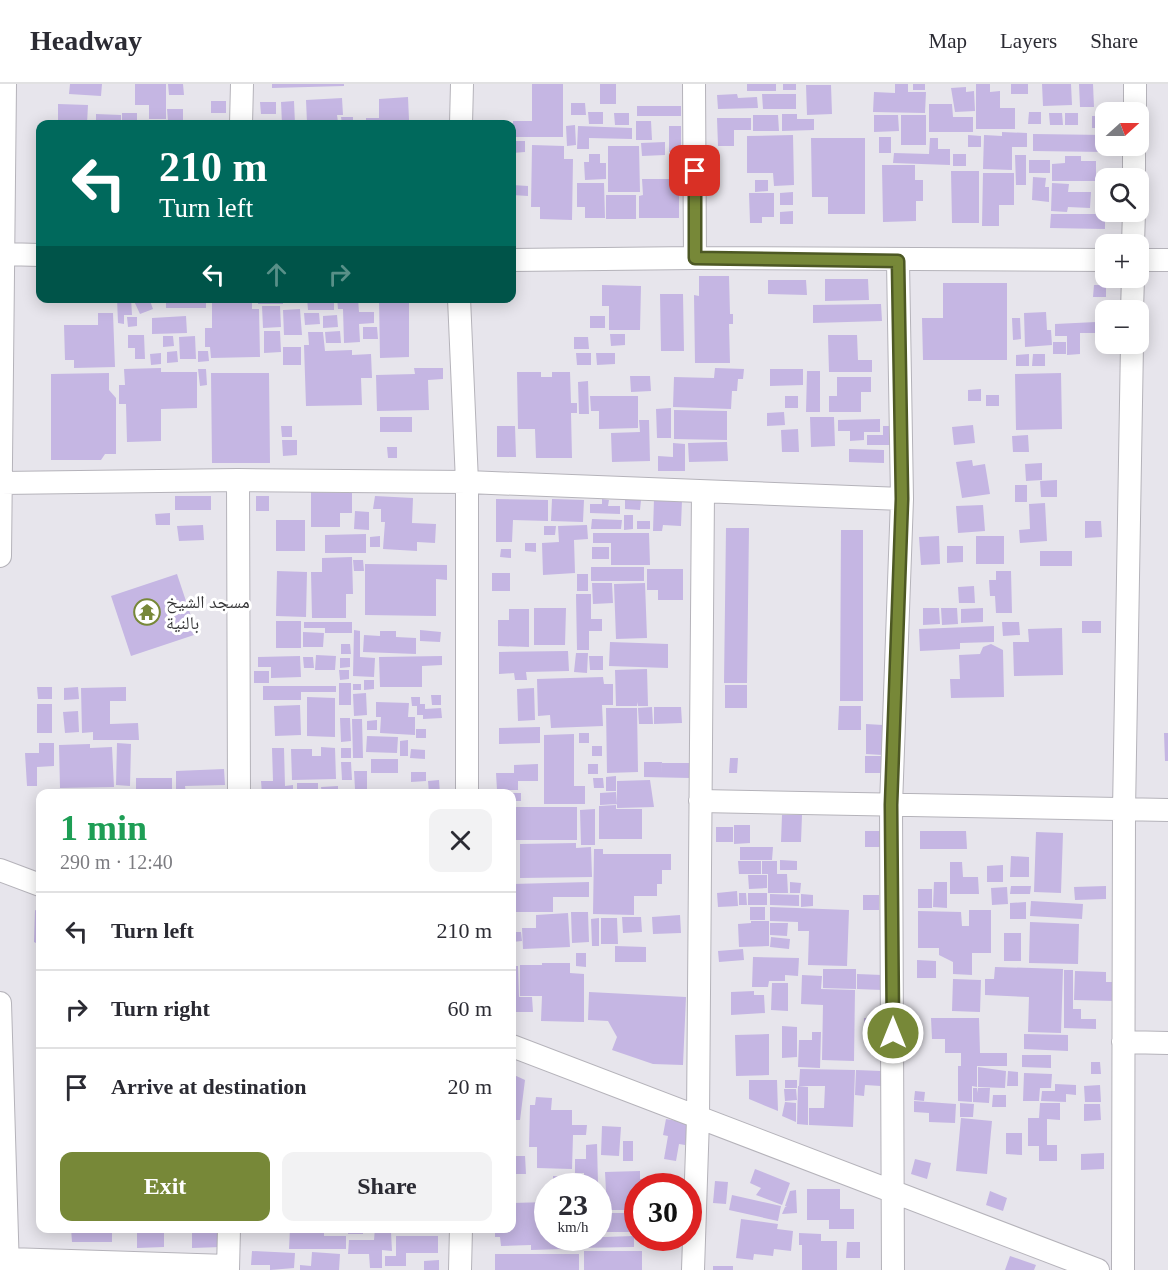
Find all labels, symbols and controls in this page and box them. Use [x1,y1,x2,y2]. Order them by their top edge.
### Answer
text: Headway [30,25,142,56]
text: Map [929,29,967,53]
text: Layers [1000,29,1057,53]
text: Share [1090,29,1138,53]
north arrow [1095,102,1149,156]
map controls [1095,102,1149,354]
icon: left [60,144,138,222]
text: 210 m [159,144,268,190]
pin [669,145,720,196]
icon: arrive [678,154,711,187]
button: search [1095,168,1149,222]
text: Turn left [159,193,253,223]
button: + [1095,234,1149,288]
icon: left [197,258,230,291]
icon: ahead [260,258,293,291]
icon: right [323,258,356,291]
button: − [1095,300,1149,354]
place label: مسجد الشيخ بالنية [166,592,250,634]
temple icon: مسجد الشيخ بالنية [132,597,162,627]
text: 1 min [60,808,147,848]
button: close [429,809,492,872]
text: 290 m · 12:40 [60,851,173,873]
icon: left [60,915,93,948]
text: Turn left [111,918,194,943]
text: 210 m [436,918,492,943]
icon: right [60,993,93,1026]
text: Turn right [111,996,210,1021]
text: 60 m [447,996,492,1021]
position arrow [861,1001,925,1065]
icon: arrive [60,1071,93,1104]
text: Arrive at destination [111,1074,307,1099]
text: 20 m [447,1074,492,1099]
button: Exit [60,1152,270,1221]
button: Share [282,1152,492,1221]
speed limit sign: 30 [624,1173,702,1251]
text: 23 [558,1188,588,1221]
text: km/h [558,1219,588,1235]

